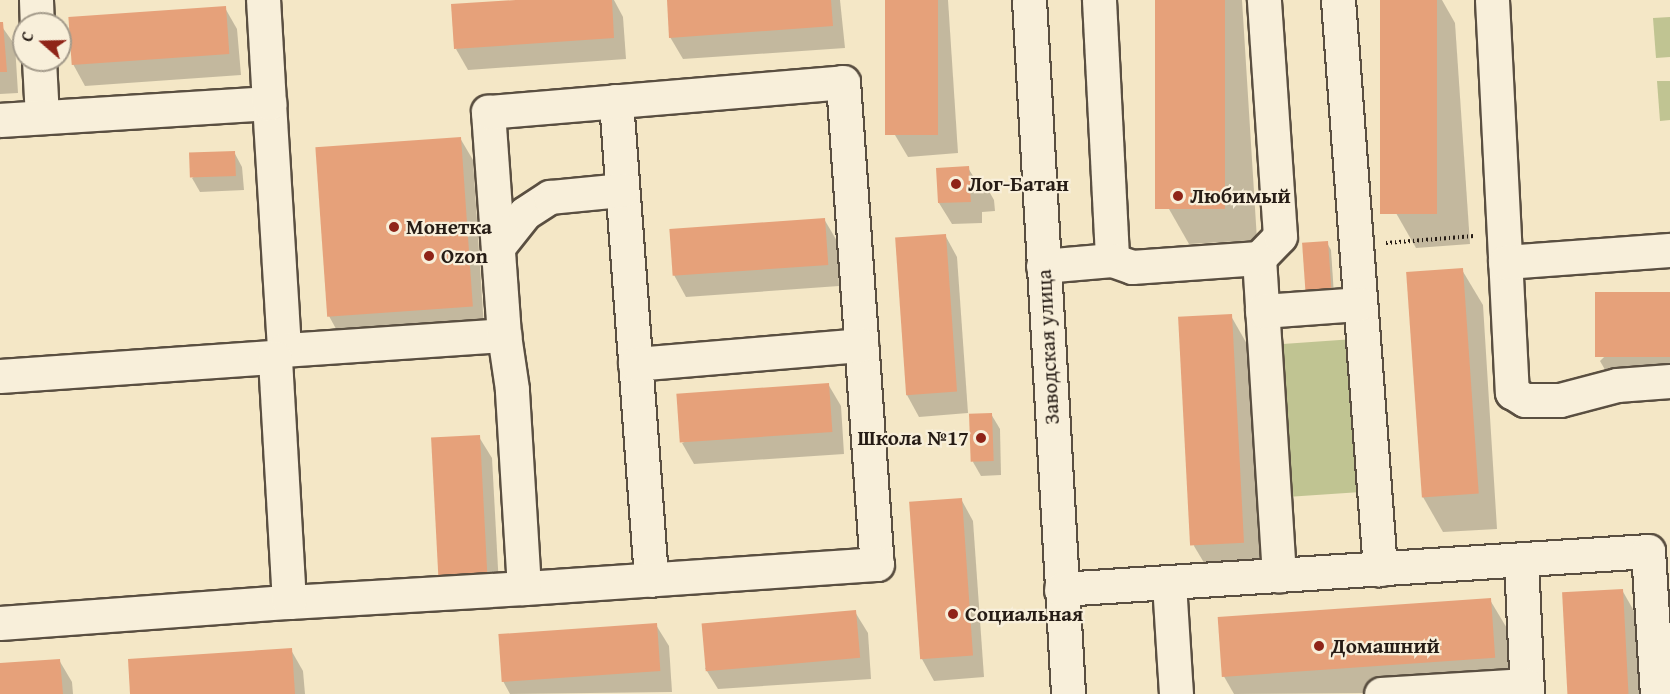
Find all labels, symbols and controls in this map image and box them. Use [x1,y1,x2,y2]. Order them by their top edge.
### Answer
north arrow [12,12,72,72]
text: С [14,28,40,45]
place label: Лог-Батан [968,171,1069,197]
marker: Лог-Батан [949,177,963,191]
place label: Любимый [1190,183,1291,209]
marker: Любимый [1171,189,1185,203]
place label: Монетка [406,214,492,240]
marker: Монетка [387,220,401,234]
place label: Ozon [441,243,488,269]
marker: Ozon [422,249,436,263]
street label: Заводская улица [1031,269,1065,425]
place label: Школа №17 [857,425,969,451]
marker: Школа №17 [974,431,988,445]
place label: Социальная [965,601,1083,627]
marker: Социальная [946,607,960,621]
place label: Домашний [1331,633,1440,659]
marker: Домашний [1312,639,1326,653]

